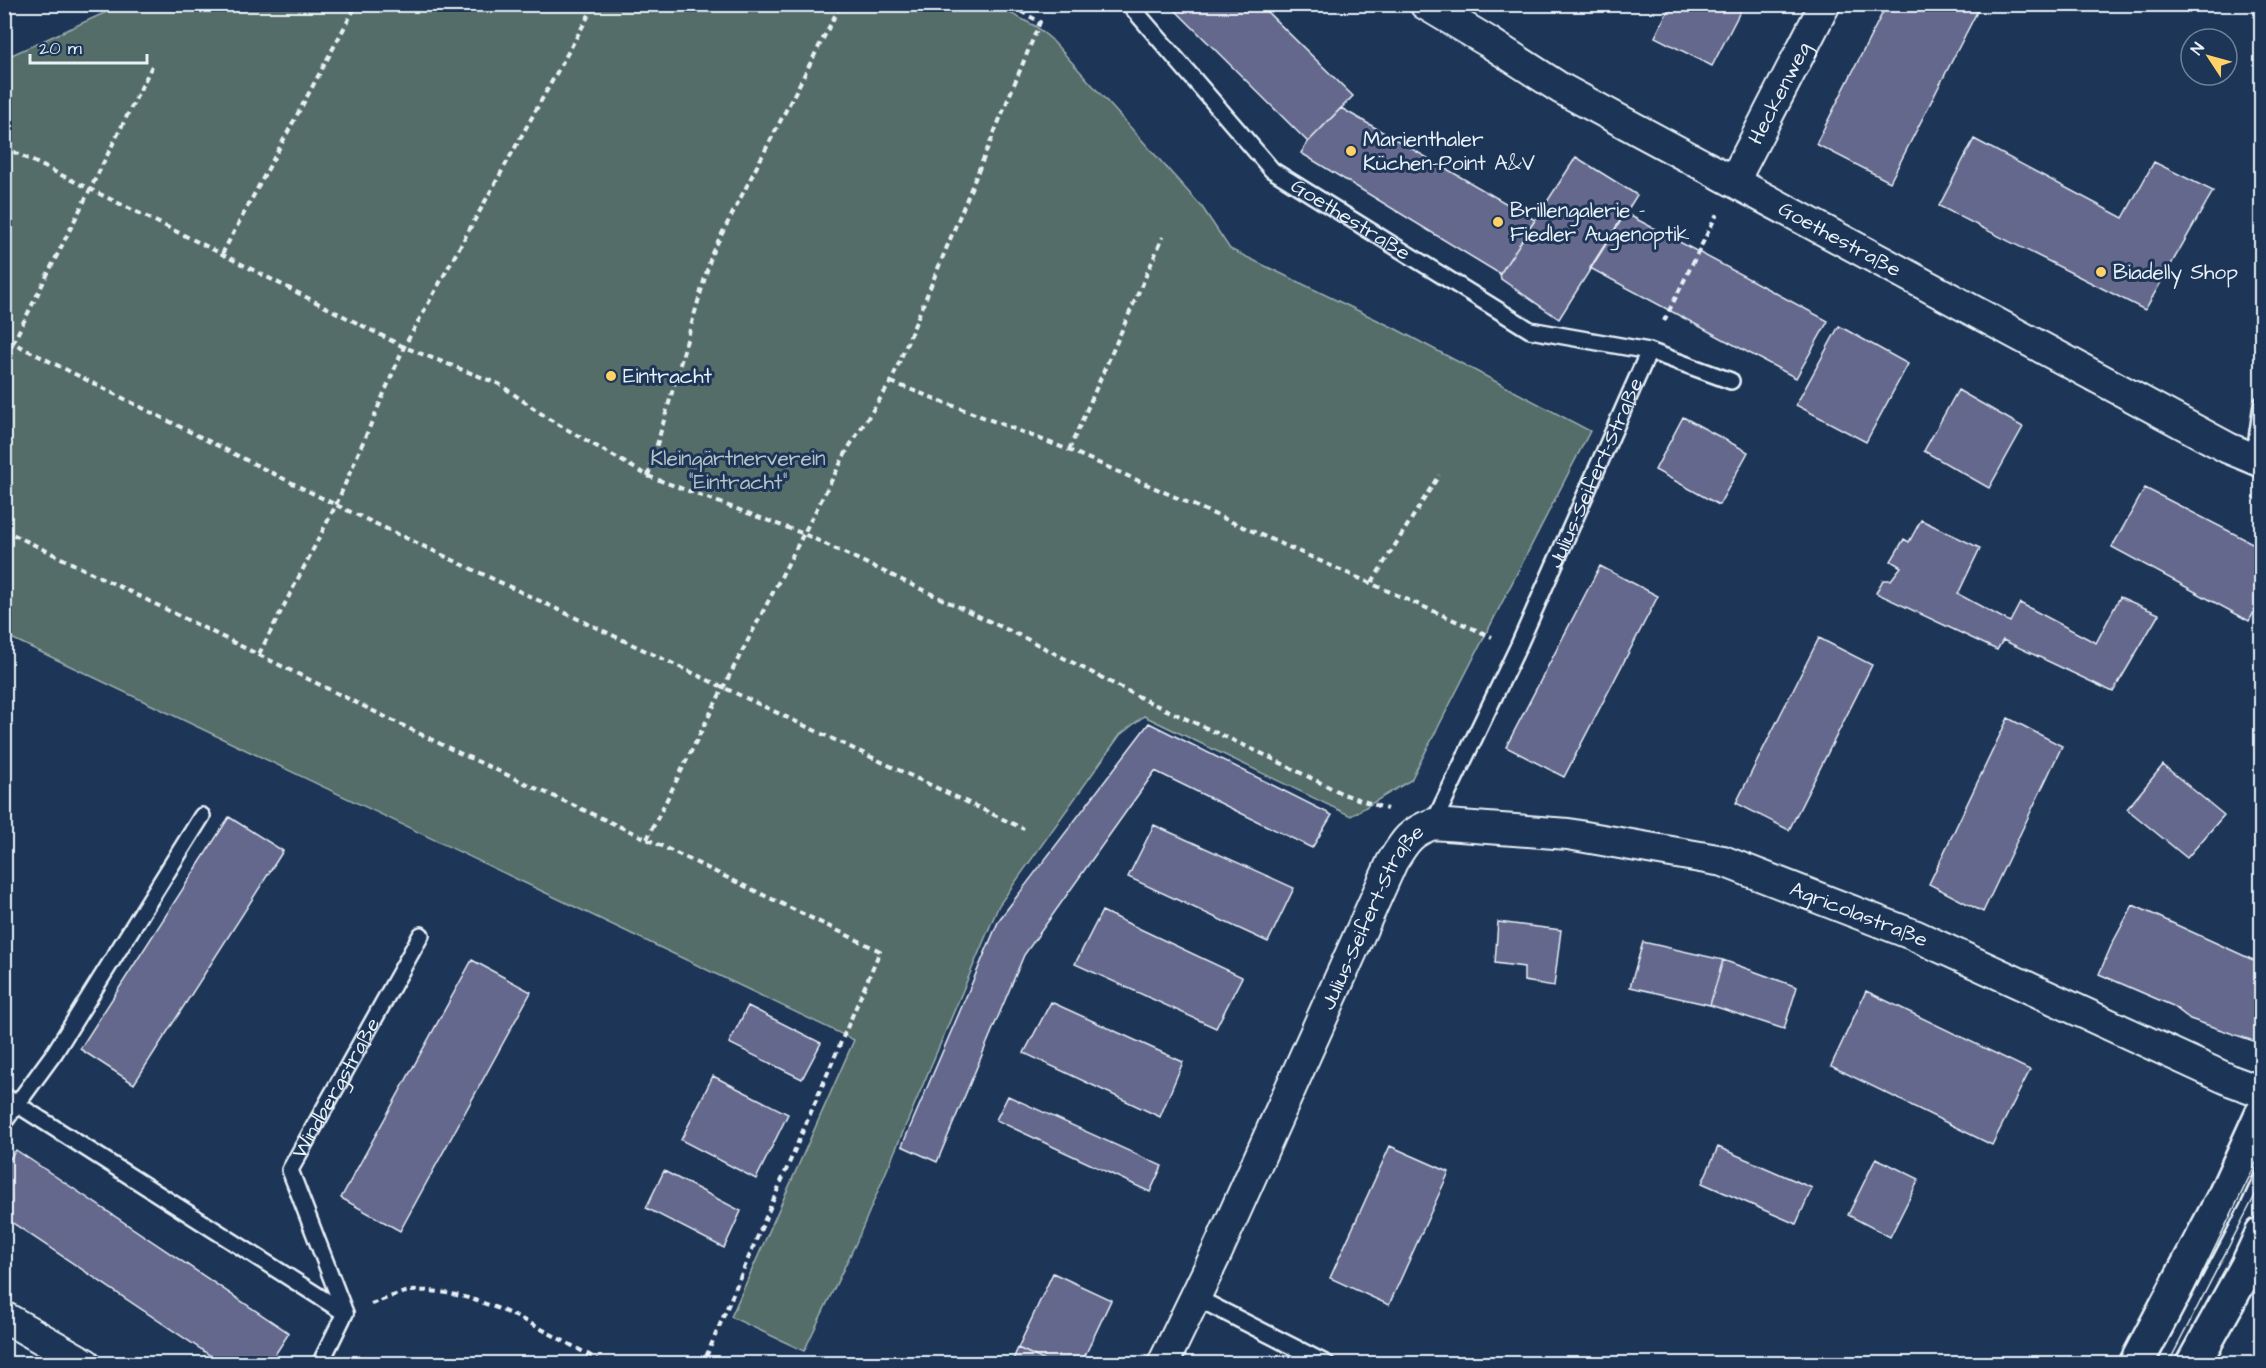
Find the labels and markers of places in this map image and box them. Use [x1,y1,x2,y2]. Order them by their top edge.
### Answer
place label: Marienthaler Küchen-Point A&V [1363,125,1535,178]
marker: Marienthaler Küchen-Point A&V [1344,144,1358,158]
place label: Brillengalerie - Fiedler Augenoptik [1510,196,1689,251]
marker: Brillengalerie - Fiedler Augenoptik [1491,215,1505,229]
place label: Biadelly Shop [2113,258,2238,289]
marker: Biadelly Shop [2094,265,2108,279]
place label: Eintracht [623,362,713,391]
marker: Eintracht [604,369,618,383]

